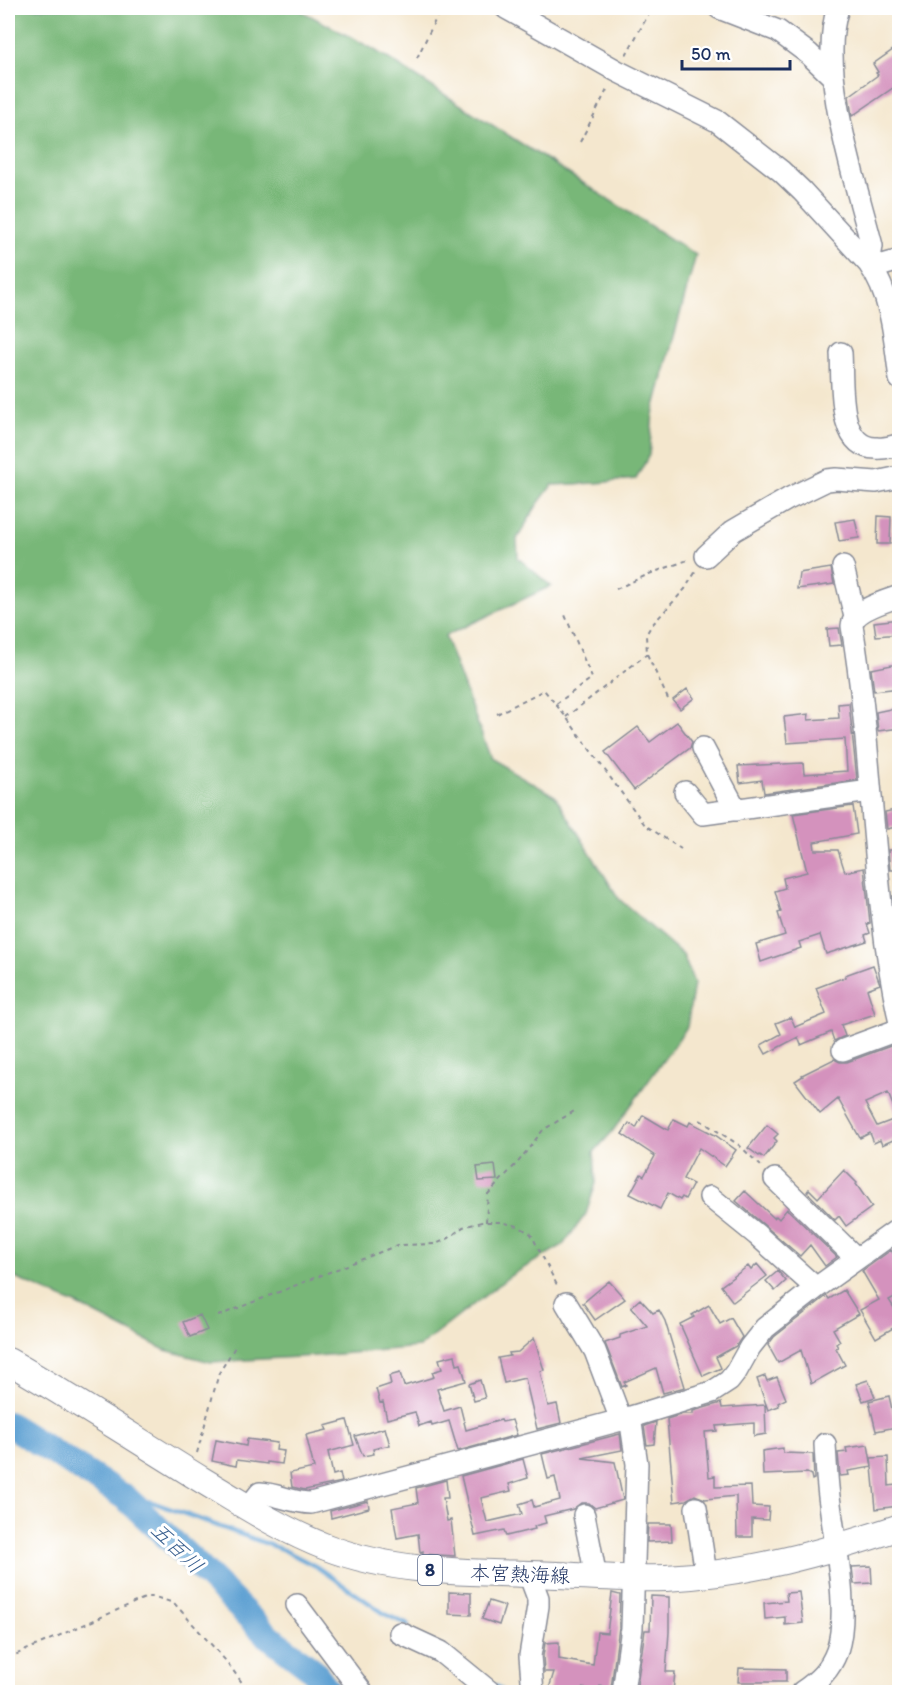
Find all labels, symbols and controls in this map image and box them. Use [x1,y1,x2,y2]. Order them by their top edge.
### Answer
scale bar [682,33,790,71]
text: 50 m [691,43,731,65]
water label: 五百川 [146,1517,209,1579]
road number: 8 [418,1555,442,1585]
street label: 本宮熱海線 [470,1560,570,1588]

